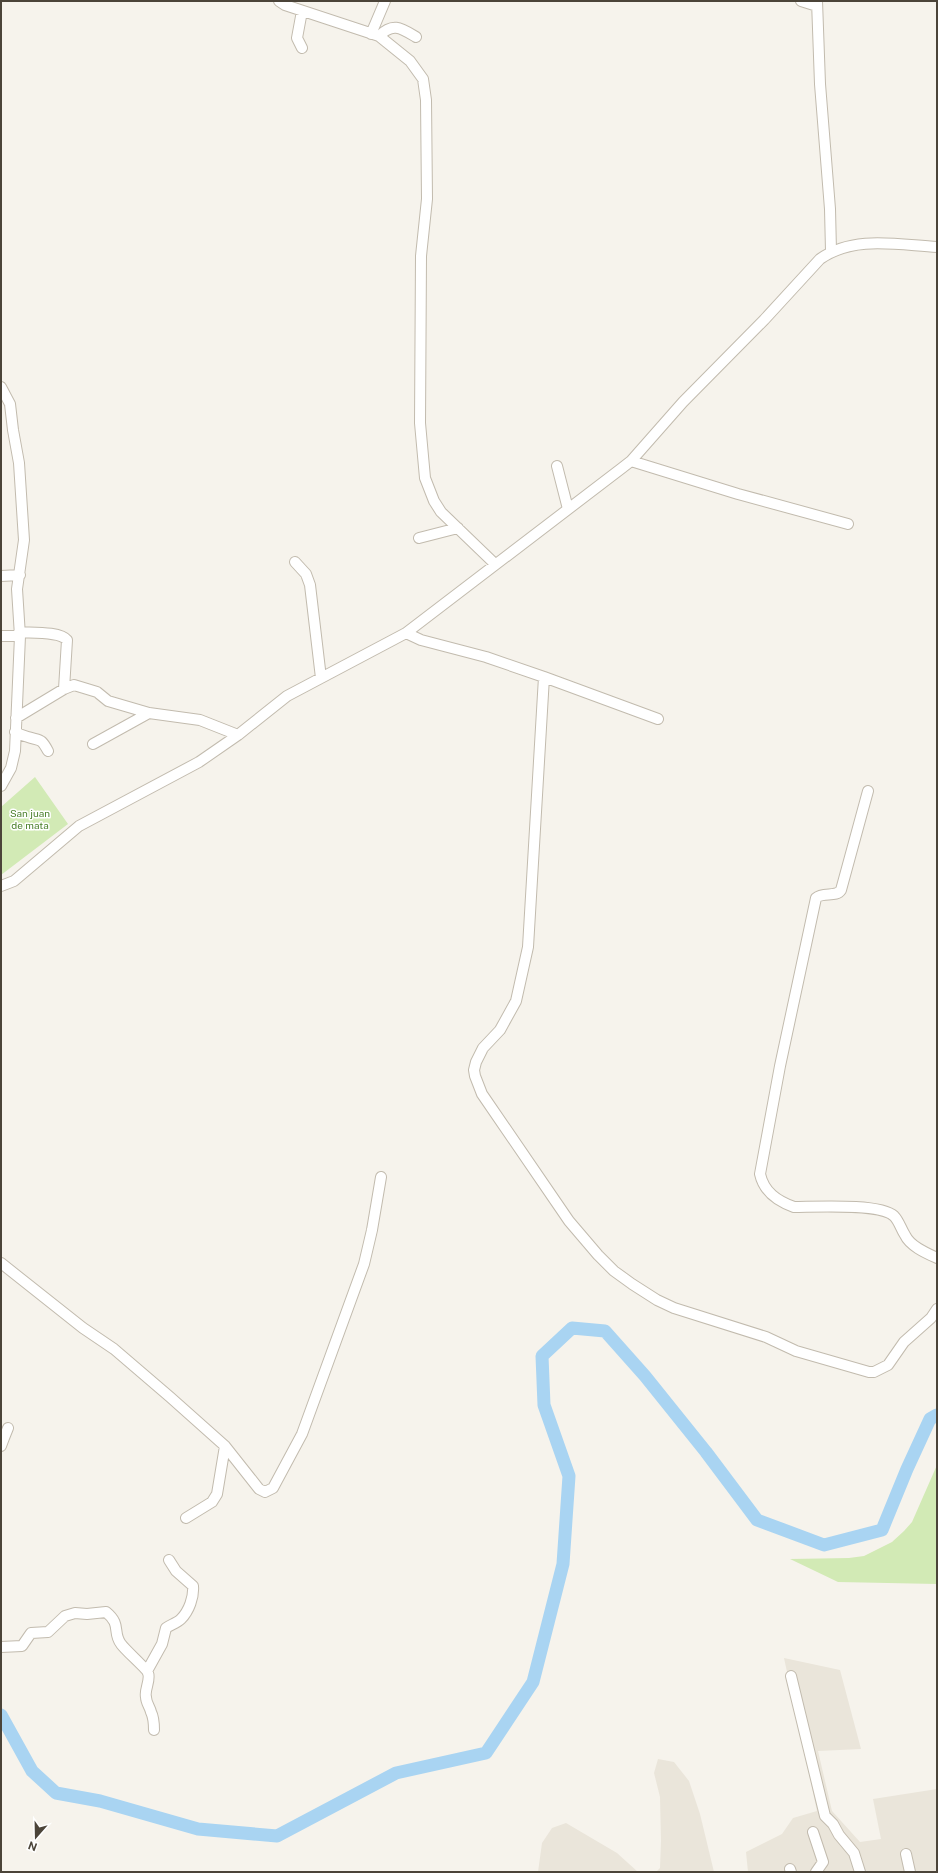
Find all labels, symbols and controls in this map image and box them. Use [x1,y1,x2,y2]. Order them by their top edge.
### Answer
park label: San juan de mata [10,807,50,831]
north arrow [16,1817,56,1857]
text: N [26,1839,39,1854]

